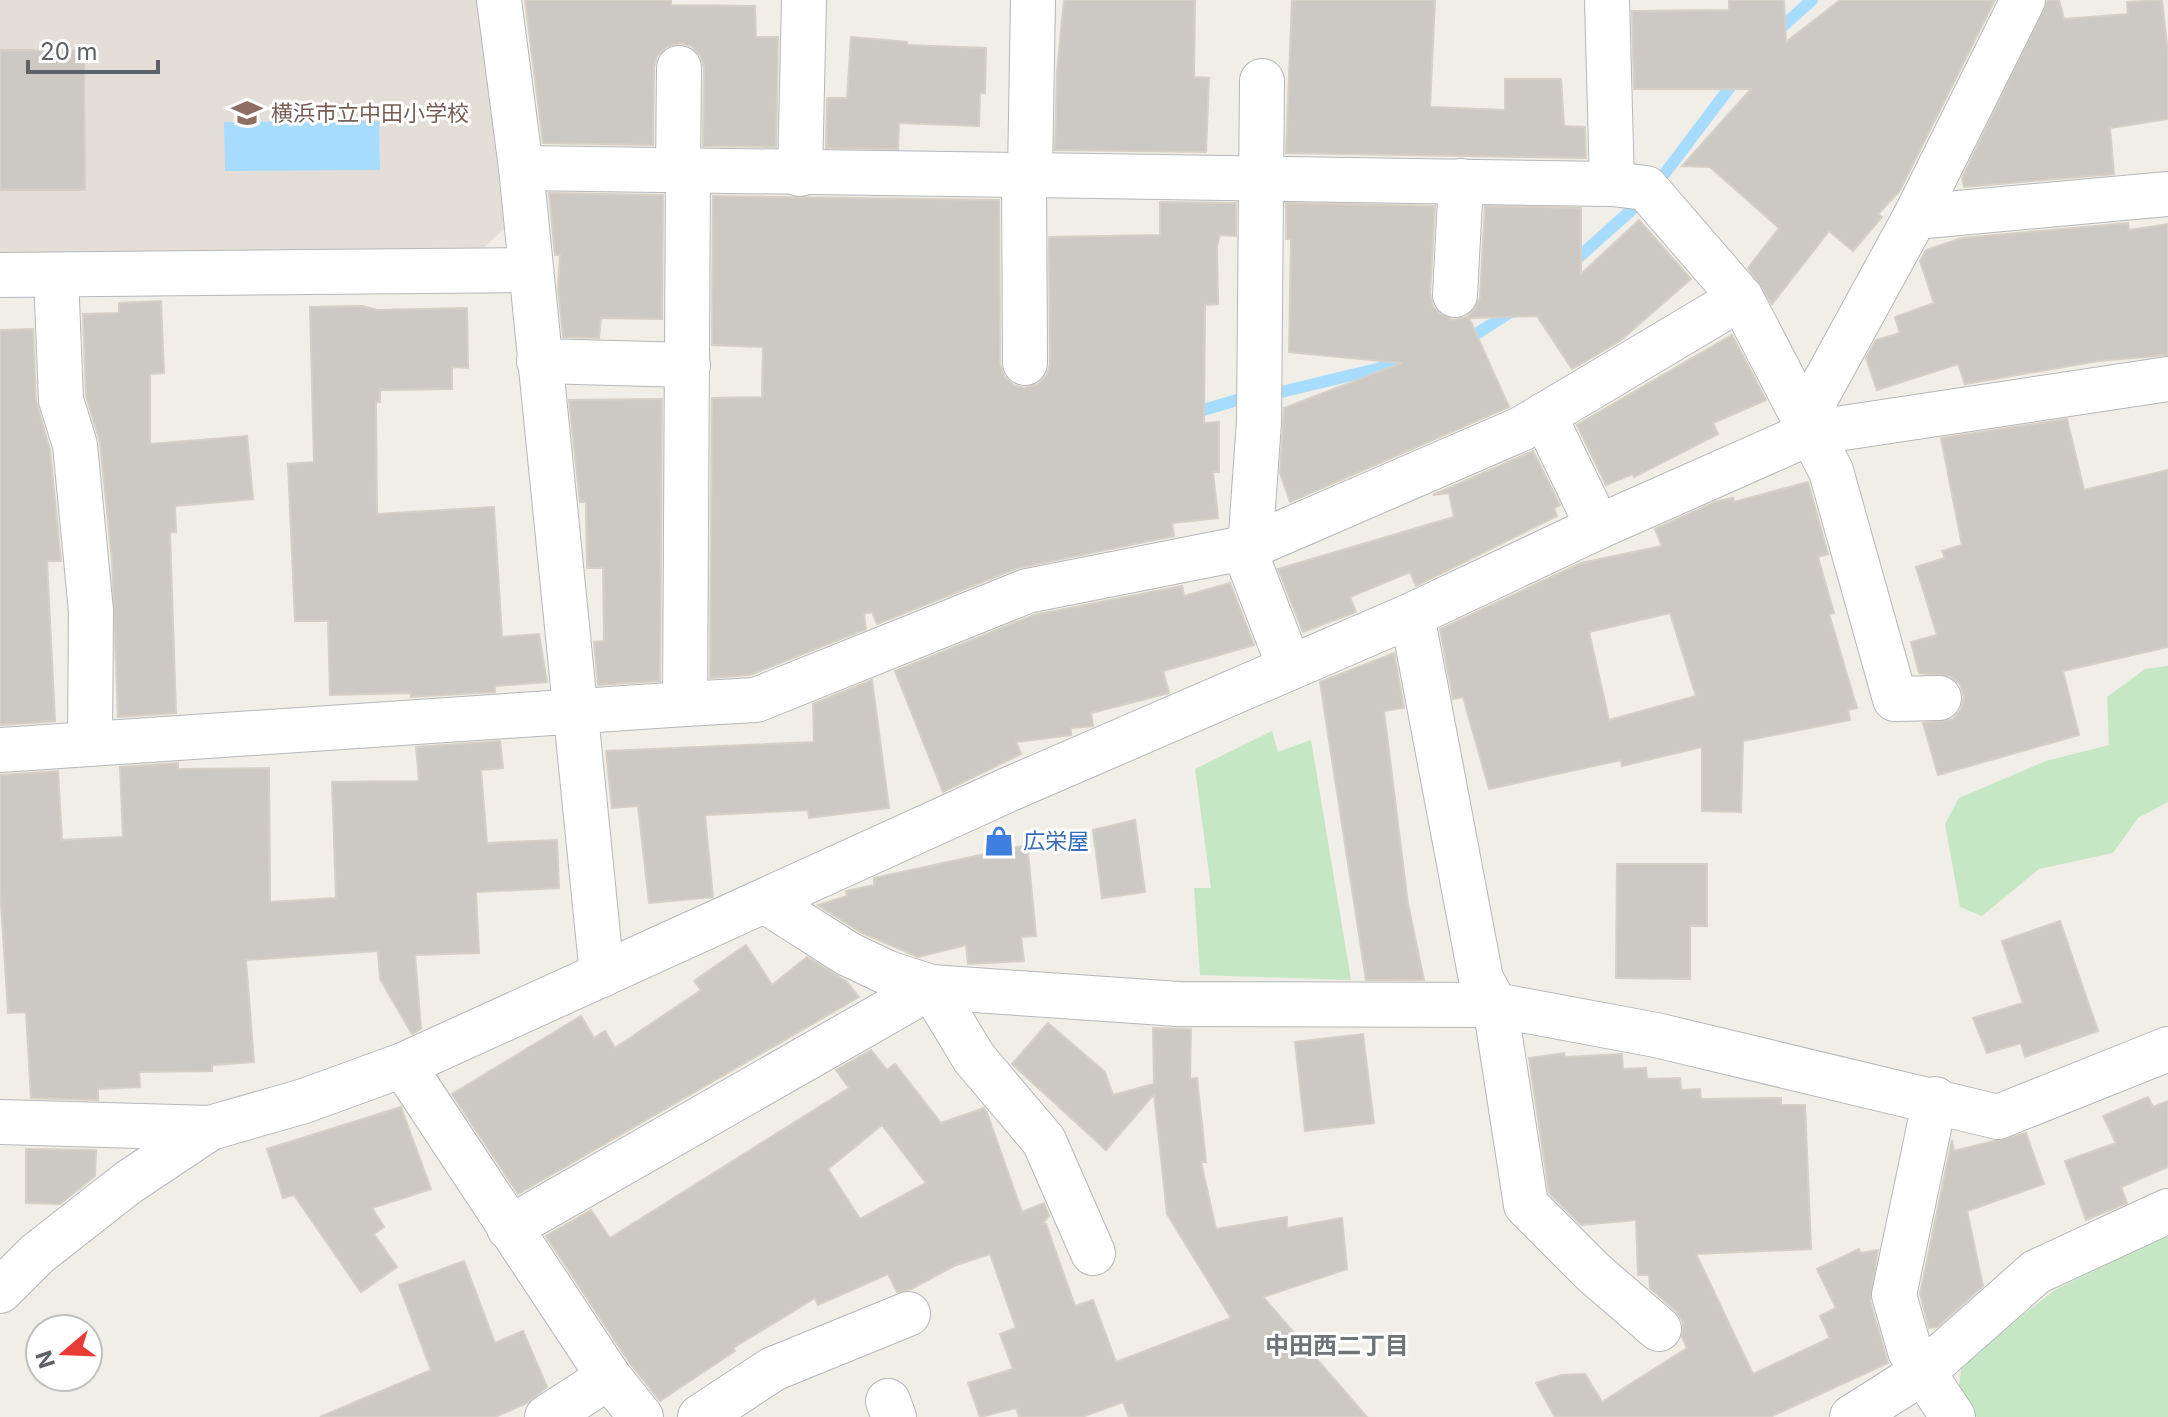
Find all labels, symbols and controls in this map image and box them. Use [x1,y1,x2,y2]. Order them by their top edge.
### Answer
scale bar [28,24,158,74]
text: 20 m [40,37,98,66]
school or university icon: 横浜市立中田小学校 [230,96,264,130]
place label: 横浜市立中田小学校 [271,100,469,126]
shop icon: 広栄屋 [982,824,1016,858]
place label: 広栄屋 [1023,828,1089,854]
north arrow [24,1313,104,1393]
district label: 中田西二丁目 [1265,1331,1409,1360]
text: N [30,1347,60,1372]

